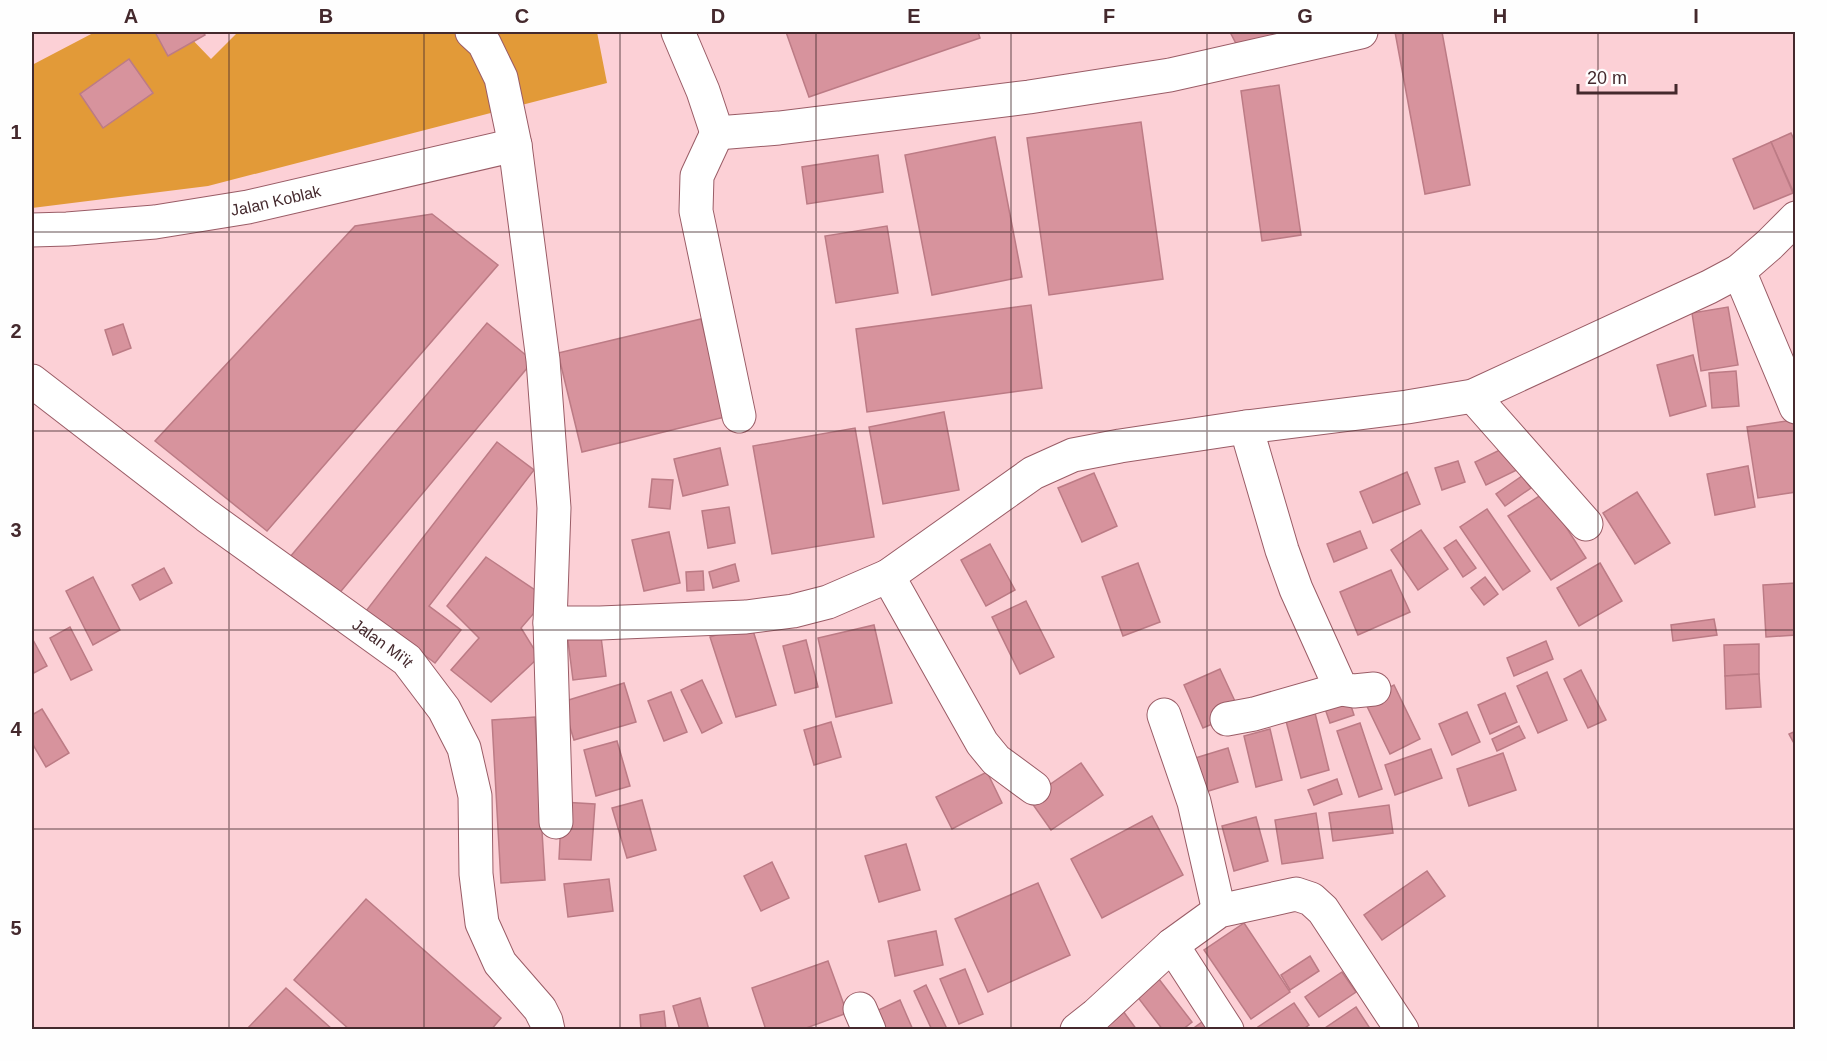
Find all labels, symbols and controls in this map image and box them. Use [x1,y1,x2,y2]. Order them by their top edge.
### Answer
text: A [124,5,138,27]
text: B [319,5,333,27]
text: C [515,5,529,27]
text: D [711,5,725,27]
text: E [907,5,921,27]
text: F [1103,5,1115,27]
text: G [1297,5,1313,27]
text: H [1493,5,1507,27]
text: I [1693,5,1699,27]
scale bar [1578,57,1676,95]
text: 20 m [1587,68,1627,88]
text: 1 [10,121,22,143]
street label: Jalan Koblak [230,182,323,219]
text: 2 [10,320,22,342]
text: 3 [10,519,22,541]
street label: Jalan Mi'it [349,616,417,671]
text: 4 [10,718,22,740]
text: 5 [10,917,22,939]

